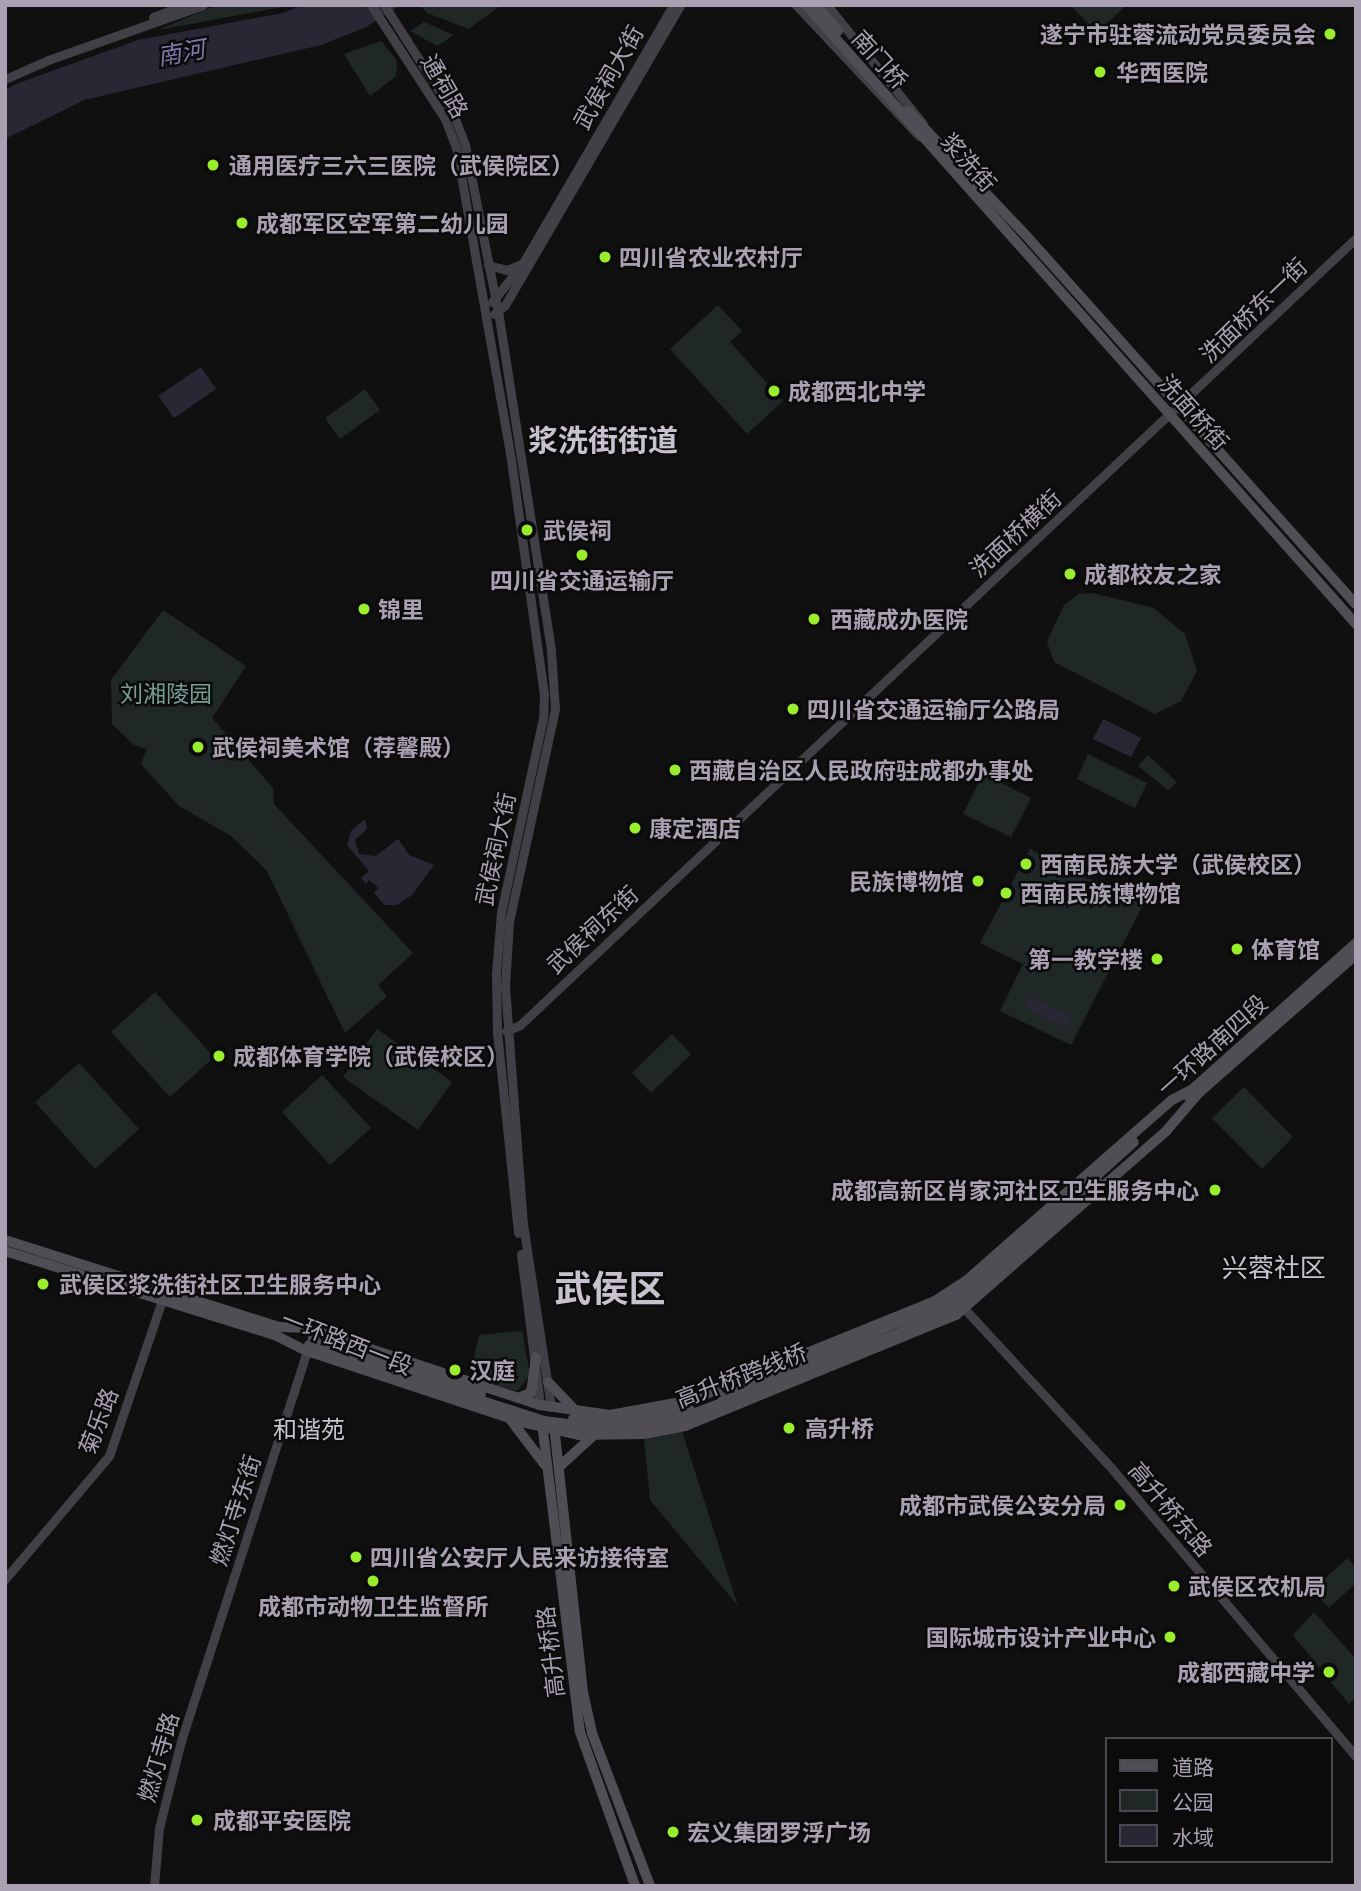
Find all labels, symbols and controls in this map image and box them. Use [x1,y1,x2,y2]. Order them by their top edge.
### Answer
street label: 武侯祠大街 [567,20,649,134]
place label: 遂宁市驻蓉流动党员委员会 [1040,20,1316,48]
street label: 南门桥 [847,24,913,94]
marker: 遂宁市驻蓉流动党员委员会 [1322,26,1338,42]
water label: 南河 [155,34,207,70]
street label: 通祠路 [416,49,474,123]
place label: 华西医院 [1116,58,1208,86]
marker: 华西医院 [1090,62,1110,82]
street label: 浆洗街 [936,127,1002,197]
place label: 通用医疗三六三医院（武侯院区） [229,151,574,179]
marker: 通用医疗三六三医院（武侯院区） [203,155,223,175]
place label: 成都军区空军第二幼儿园 [256,209,509,237]
marker: 成都军区空军第二幼儿园 [234,215,250,231]
place label: 四川省农业农村厅 [619,243,803,271]
marker: 四川省农业农村厅 [597,249,613,265]
street label: 洗面桥东一街 [1194,252,1312,368]
street label: 洗面桥街 [1153,369,1235,455]
place label: 成都西北中学 [788,377,926,405]
marker: 成都西北中学 [766,383,782,399]
district label: 浆洗街街道 [528,421,678,457]
street label: 洗面桥横街 [964,484,1066,582]
place label: 武侯祠 [543,516,612,544]
marker: 武侯祠 [517,520,537,540]
marker: 四川省交通运输厅 [574,547,590,563]
place label: 成都校友之家 [1084,560,1222,588]
place label: 四川省交通运输厅 [490,566,674,594]
marker: 成都校友之家 [1062,566,1078,582]
place label: 锦里 [378,595,424,623]
marker: 锦里 [356,601,372,617]
place label: 西藏成办医院 [830,605,968,633]
marker: 西藏成办医院 [804,609,824,629]
park label: 刘湘陵园 [120,679,212,707]
place label: 四川省交通运输厅公路局 [807,695,1060,723]
marker: 四川省交通运输厅公路局 [785,701,801,717]
place label: 武侯祠美术馆（荐馨殿） [212,733,465,761]
marker: 武侯祠美术馆（荐馨殿） [190,739,206,755]
place label: 西藏自治区人民政府驻成都办事处 [689,756,1034,784]
marker: 西藏自治区人民政府驻成都办事处 [667,762,683,778]
street label: 武侯祠大街 [470,790,520,908]
place label: 康定酒店 [649,814,741,842]
marker: 康定酒店 [627,820,643,836]
place label: 西南民族大学（武侯校区） [1040,850,1316,878]
marker: 西南民族大学（武侯校区） [1018,856,1034,872]
place label: 民族博物馆 [849,867,964,895]
marker: 民族博物馆 [970,873,986,889]
place label: 西南民族博物馆 [1020,879,1181,907]
street label: 武侯祠东街 [541,880,643,978]
marker: 西南民族博物馆 [998,885,1014,901]
place label: 体育馆 [1251,935,1320,963]
marker: 体育馆 [1229,941,1245,957]
place label: 第一教学楼 [1028,945,1143,973]
marker: 第一教学楼 [1149,951,1165,967]
street label: 一环路南四段 [1151,989,1273,1101]
place label: 成都体育学院（武侯校区） [233,1042,509,1070]
marker: 成都体育学院（武侯校区） [211,1048,227,1064]
place label: 成都高新区肖家河社区卫生服务中心 [831,1176,1199,1204]
marker: 成都高新区肖家河社区卫生服务中心 [1205,1180,1225,1200]
district label: 兴蓉社区 [1222,1251,1326,1283]
district label: 武侯区 [555,1265,665,1309]
place label: 武侯区浆洗街社区卫生服务中心 [59,1270,381,1298]
marker: 武侯区浆洗街社区卫生服务中心 [33,1274,53,1294]
street label: 一环路西一段 [278,1304,416,1380]
street label: 高升桥跨线桥 [672,1337,810,1413]
place label: 汉庭 [469,1356,515,1384]
marker: 汉庭 [447,1362,463,1378]
street label: 菊乐路 [73,1384,123,1458]
place label: 高升桥 [805,1414,874,1442]
district label: 和谐苑 [273,1415,345,1443]
marker: 高升桥 [779,1418,799,1438]
street label: 燃灯寺东街 [204,1451,266,1569]
street label: 高升桥东路 [1123,1456,1219,1562]
place label: 成都市武侯公安分局 [899,1491,1106,1519]
marker: 成都市武侯公安分局 [1112,1497,1128,1513]
place label: 四川省公安厅人民来访接待室 [370,1543,669,1571]
marker: 四川省公安厅人民来访接待室 [348,1549,364,1565]
place label: 武侯区农机局 [1188,1572,1326,1600]
marker: 成都市动物卫生监督所 [365,1573,381,1589]
marker: 武侯区农机局 [1166,1578,1182,1594]
place label: 成都市动物卫生监督所 [258,1592,488,1620]
street label: 高升桥路 [531,1605,569,1699]
place label: 国际城市设计产业中心 [926,1623,1156,1651]
marker: 国际城市设计产业中心 [1162,1629,1178,1645]
place label: 成都西藏中学 [1177,1658,1315,1686]
marker: 成都西藏中学 [1321,1664,1337,1680]
street label: 燃灯寺路 [132,1709,184,1805]
legend [1106,1737,1333,1863]
text: 道路 [1172,1754,1214,1779]
text: 公园 [1172,1789,1214,1814]
place label: 成都平安医院 [213,1806,351,1834]
marker: 成都平安医院 [187,1810,207,1830]
place label: 宏义集团罗浮广场 [687,1818,871,1846]
marker: 宏义集团罗浮广场 [665,1824,681,1840]
text: 水域 [1172,1824,1214,1849]

